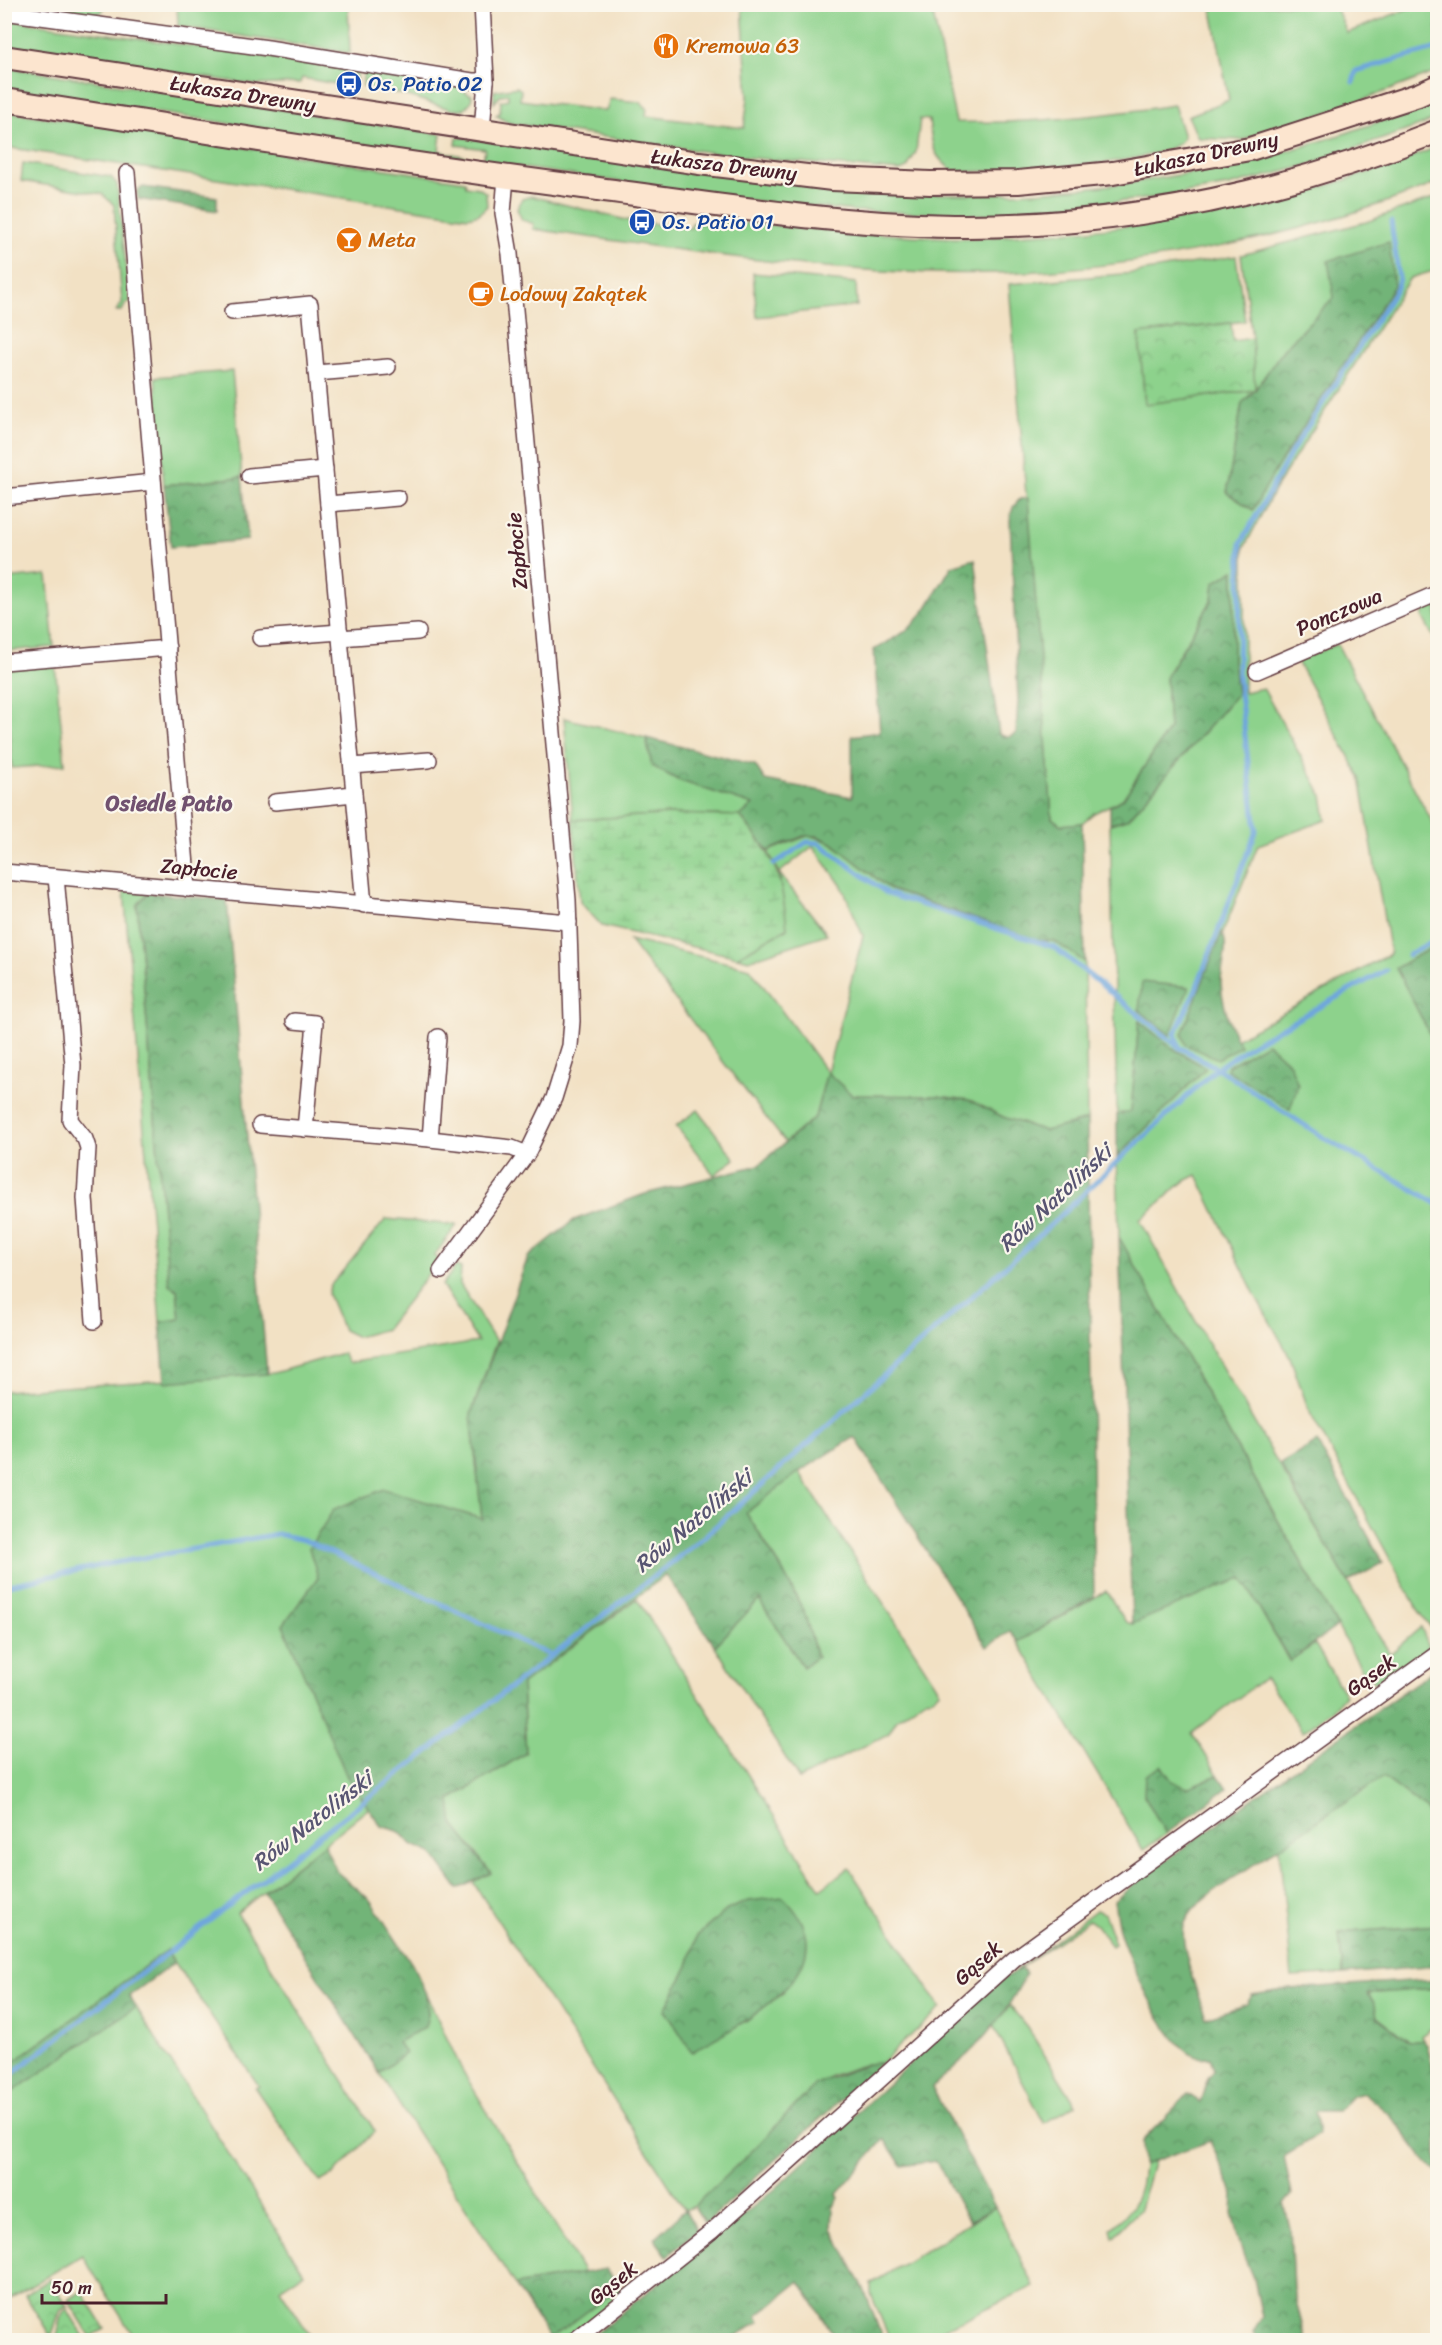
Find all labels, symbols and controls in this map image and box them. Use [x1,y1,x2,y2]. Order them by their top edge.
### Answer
place label: Kremowa 63 [686,27,799,65]
restaurant icon: Kremowa 63 [651,31,681,61]
street label: Łukasza Drewny [167,64,319,124]
place label: Os. Patio 02 [368,65,483,103]
bus stop icon: Os. Patio 02 [334,69,364,99]
street label: Łukasza Drewny [1130,120,1282,188]
street label: Łukasza Drewny [649,137,799,193]
place label: Os. Patio 01 [662,203,773,241]
bus stop icon: Os. Patio 01 [627,207,657,237]
place label: Meta [368,221,416,259]
bar icon: Meta [334,225,364,255]
place label: Lodowy Zakątek [500,275,648,313]
cafe icon: Lodowy Zakątek [466,279,496,309]
street label: Zapłocie [495,510,539,591]
street label: Ponczowa [1290,577,1389,647]
district label: Osiedle Patio [106,784,233,823]
street label: Zapłocie [159,847,240,891]
water label: Rów Natoliński [989,1131,1125,1262]
water label: Rów Natoliński [625,1456,765,1582]
street label: Gąsek [1337,1643,1405,1707]
water label: Rów Natoliński [243,1758,385,1881]
street label: Gąsek [945,1931,1011,1995]
street label: Gąsek [580,2251,646,2315]
scale bar [42,2267,166,2305]
text: 50 m [51,2272,92,2304]

